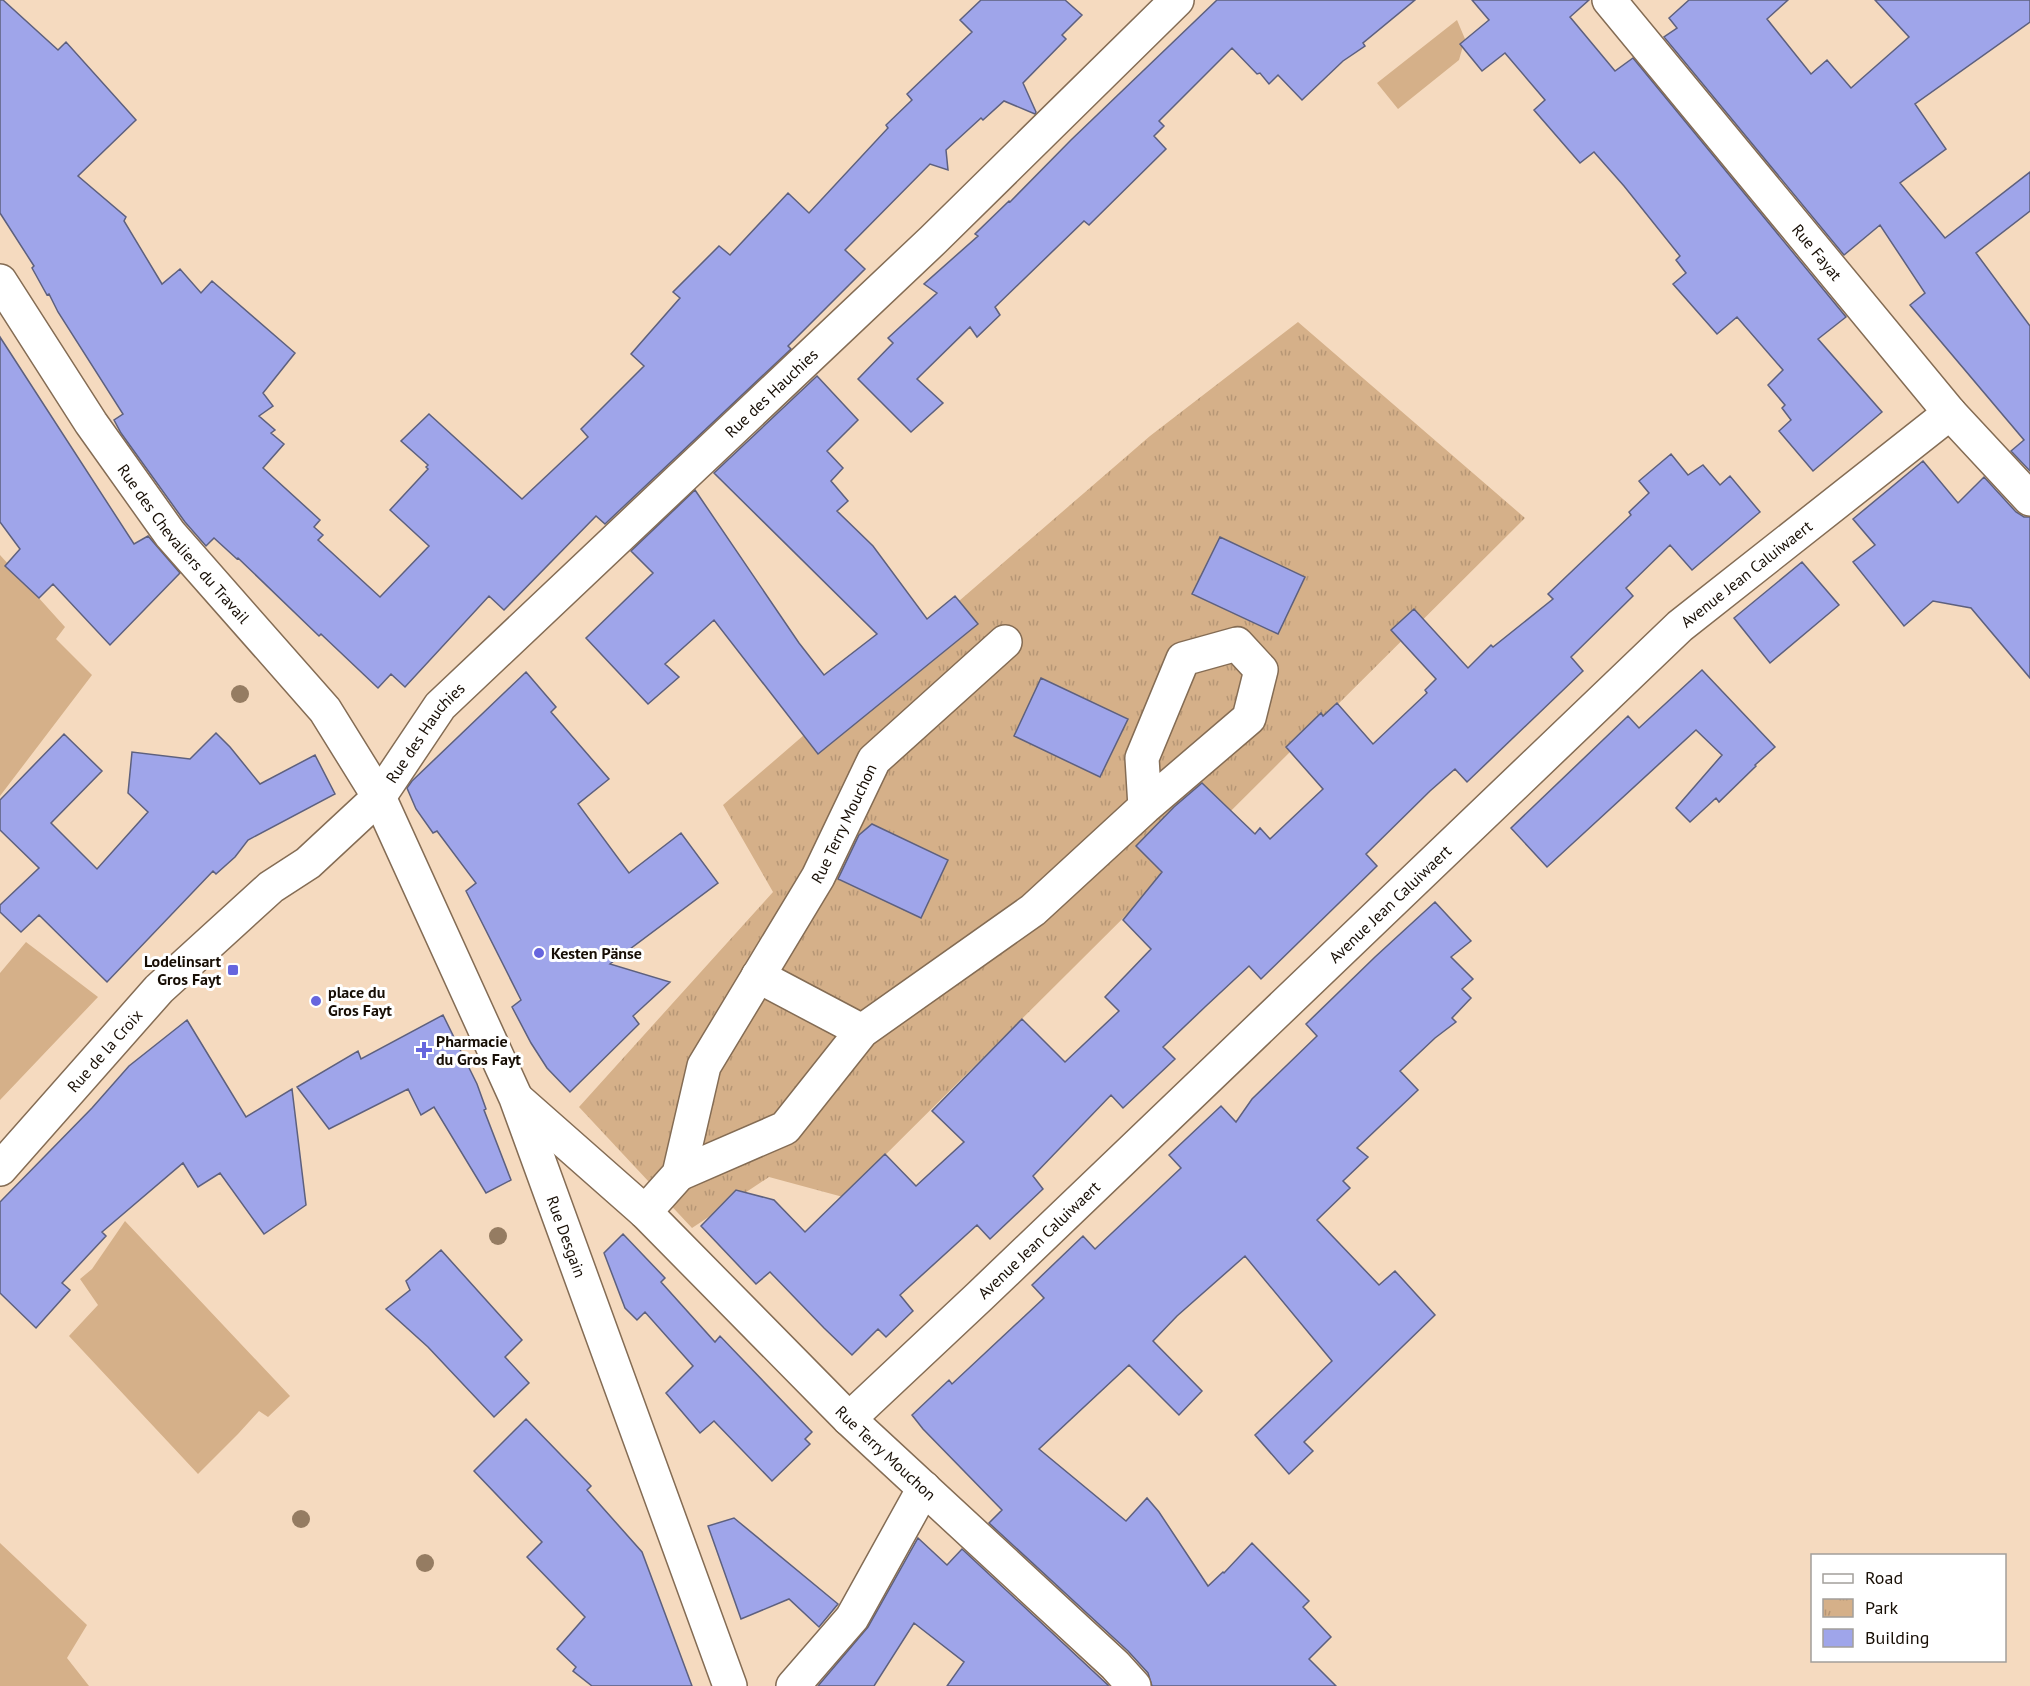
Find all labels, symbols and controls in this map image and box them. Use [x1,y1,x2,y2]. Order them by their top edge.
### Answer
street label: Rue Fayat [1788,220,1847,285]
street label: Rue des Hauchies [720,344,822,442]
street label: Rue des Chevaliers du Travail [113,460,254,628]
street label: Avenue Jean Caluiwaert [1677,515,1816,632]
street label: Rue des Hauchies [381,678,469,787]
street label: Rue Terry Mouchon [807,760,881,887]
street label: Avenue Jean Caluiwaert [1325,840,1456,967]
place label: Kesten Pänse [551,943,642,963]
marker: Kesten Pänse [532,946,546,960]
place label: Lodelinsart Gros Fayt [144,951,221,989]
marker: Lodelinsart Gros Fayt [226,963,240,977]
place label: place du Gros Fayt [328,982,392,1020]
marker: place du Gros Fayt [309,994,323,1008]
street label: Rue de la Croix [63,1005,146,1096]
place label: Pharmacie du Gros Fayt [436,1031,521,1069]
marker: Pharmacie du Gros Fayt [417,1043,431,1057]
street label: Avenue Jean Caluiwaert [973,1176,1104,1303]
street label: Rue Desgain [542,1193,590,1280]
street label: Rue Terry Mouchon [831,1401,940,1505]
legend [1811,1554,2006,1662]
text: Road [1865,1566,1903,1589]
text: Park [1865,1596,1898,1619]
text: Building [1865,1626,1929,1649]

